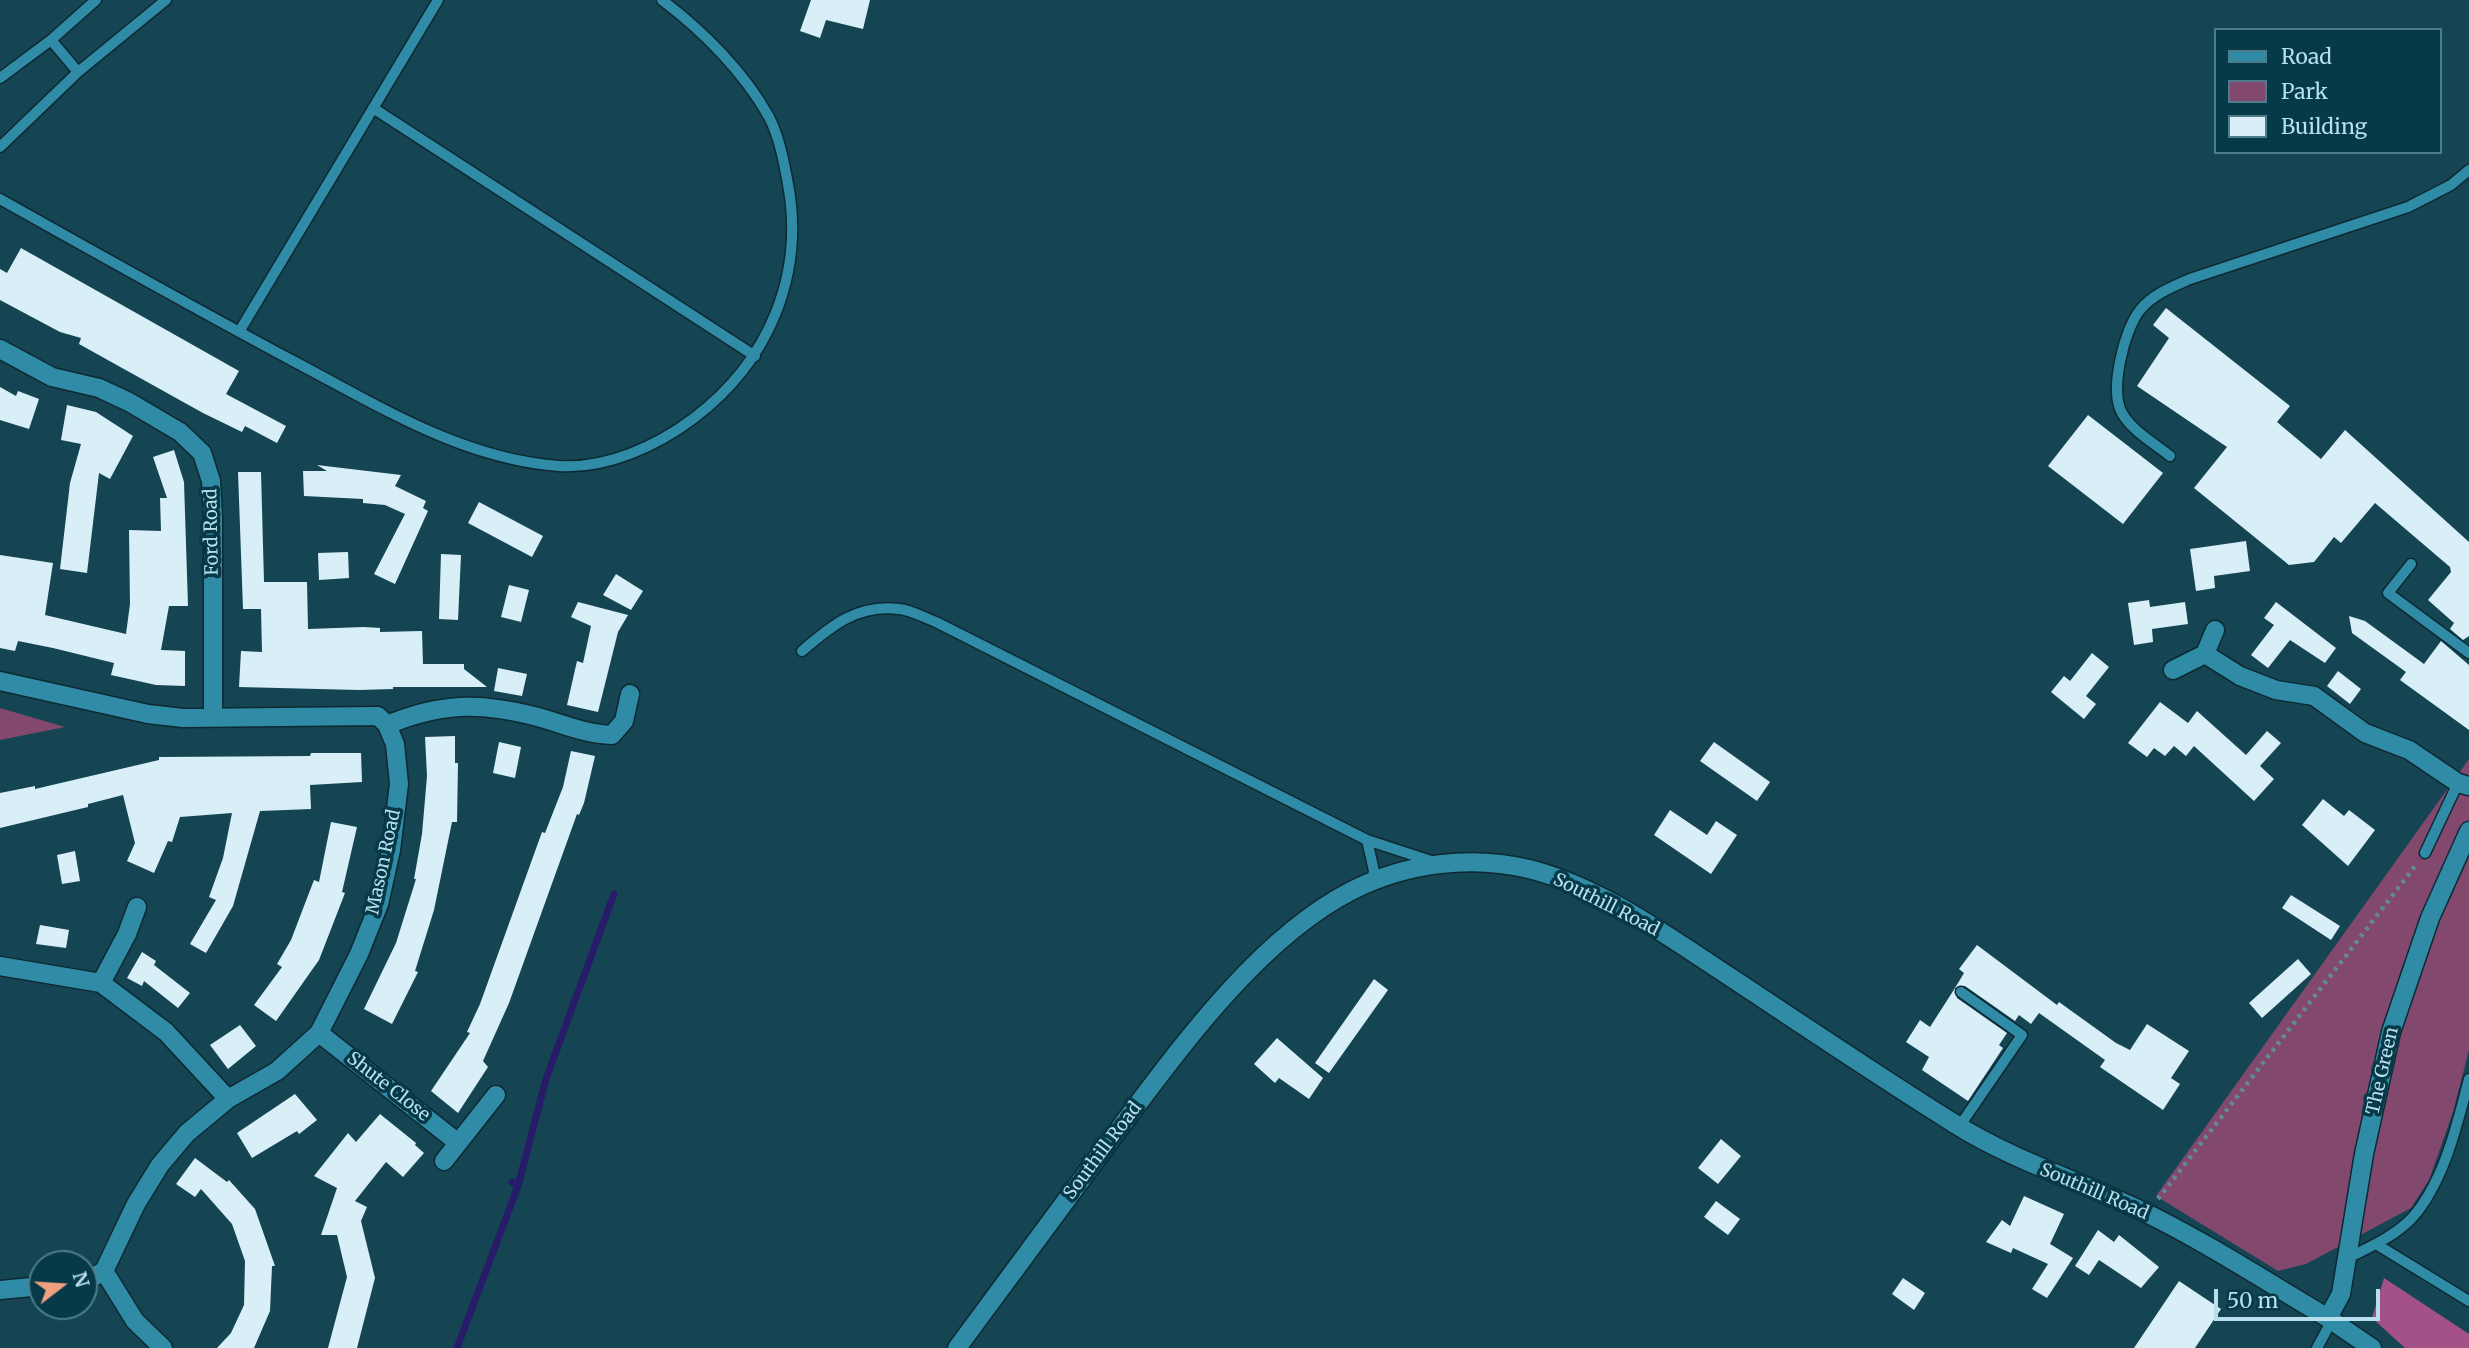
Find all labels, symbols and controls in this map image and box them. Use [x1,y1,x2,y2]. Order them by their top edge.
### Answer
legend [2214,28,2441,154]
text: Road [2281,43,2332,70]
text: Park [2281,78,2328,105]
text: Building [2281,113,2367,140]
street label: Ford Road [200,488,224,576]
street label: Mason Road [362,808,406,916]
street label: Southill Road [1549,869,1663,941]
street label: The Green [2362,1025,2404,1117]
street label: Shute Close [342,1048,434,1126]
street label: Southill Road [1059,1098,1147,1204]
street label: Southill Road [2036,1159,2152,1225]
north arrow [28,1250,98,1320]
text: N [67,1269,95,1290]
scale bar [2217,1274,2383,1318]
text: 50 m [2227,1287,2278,1314]

